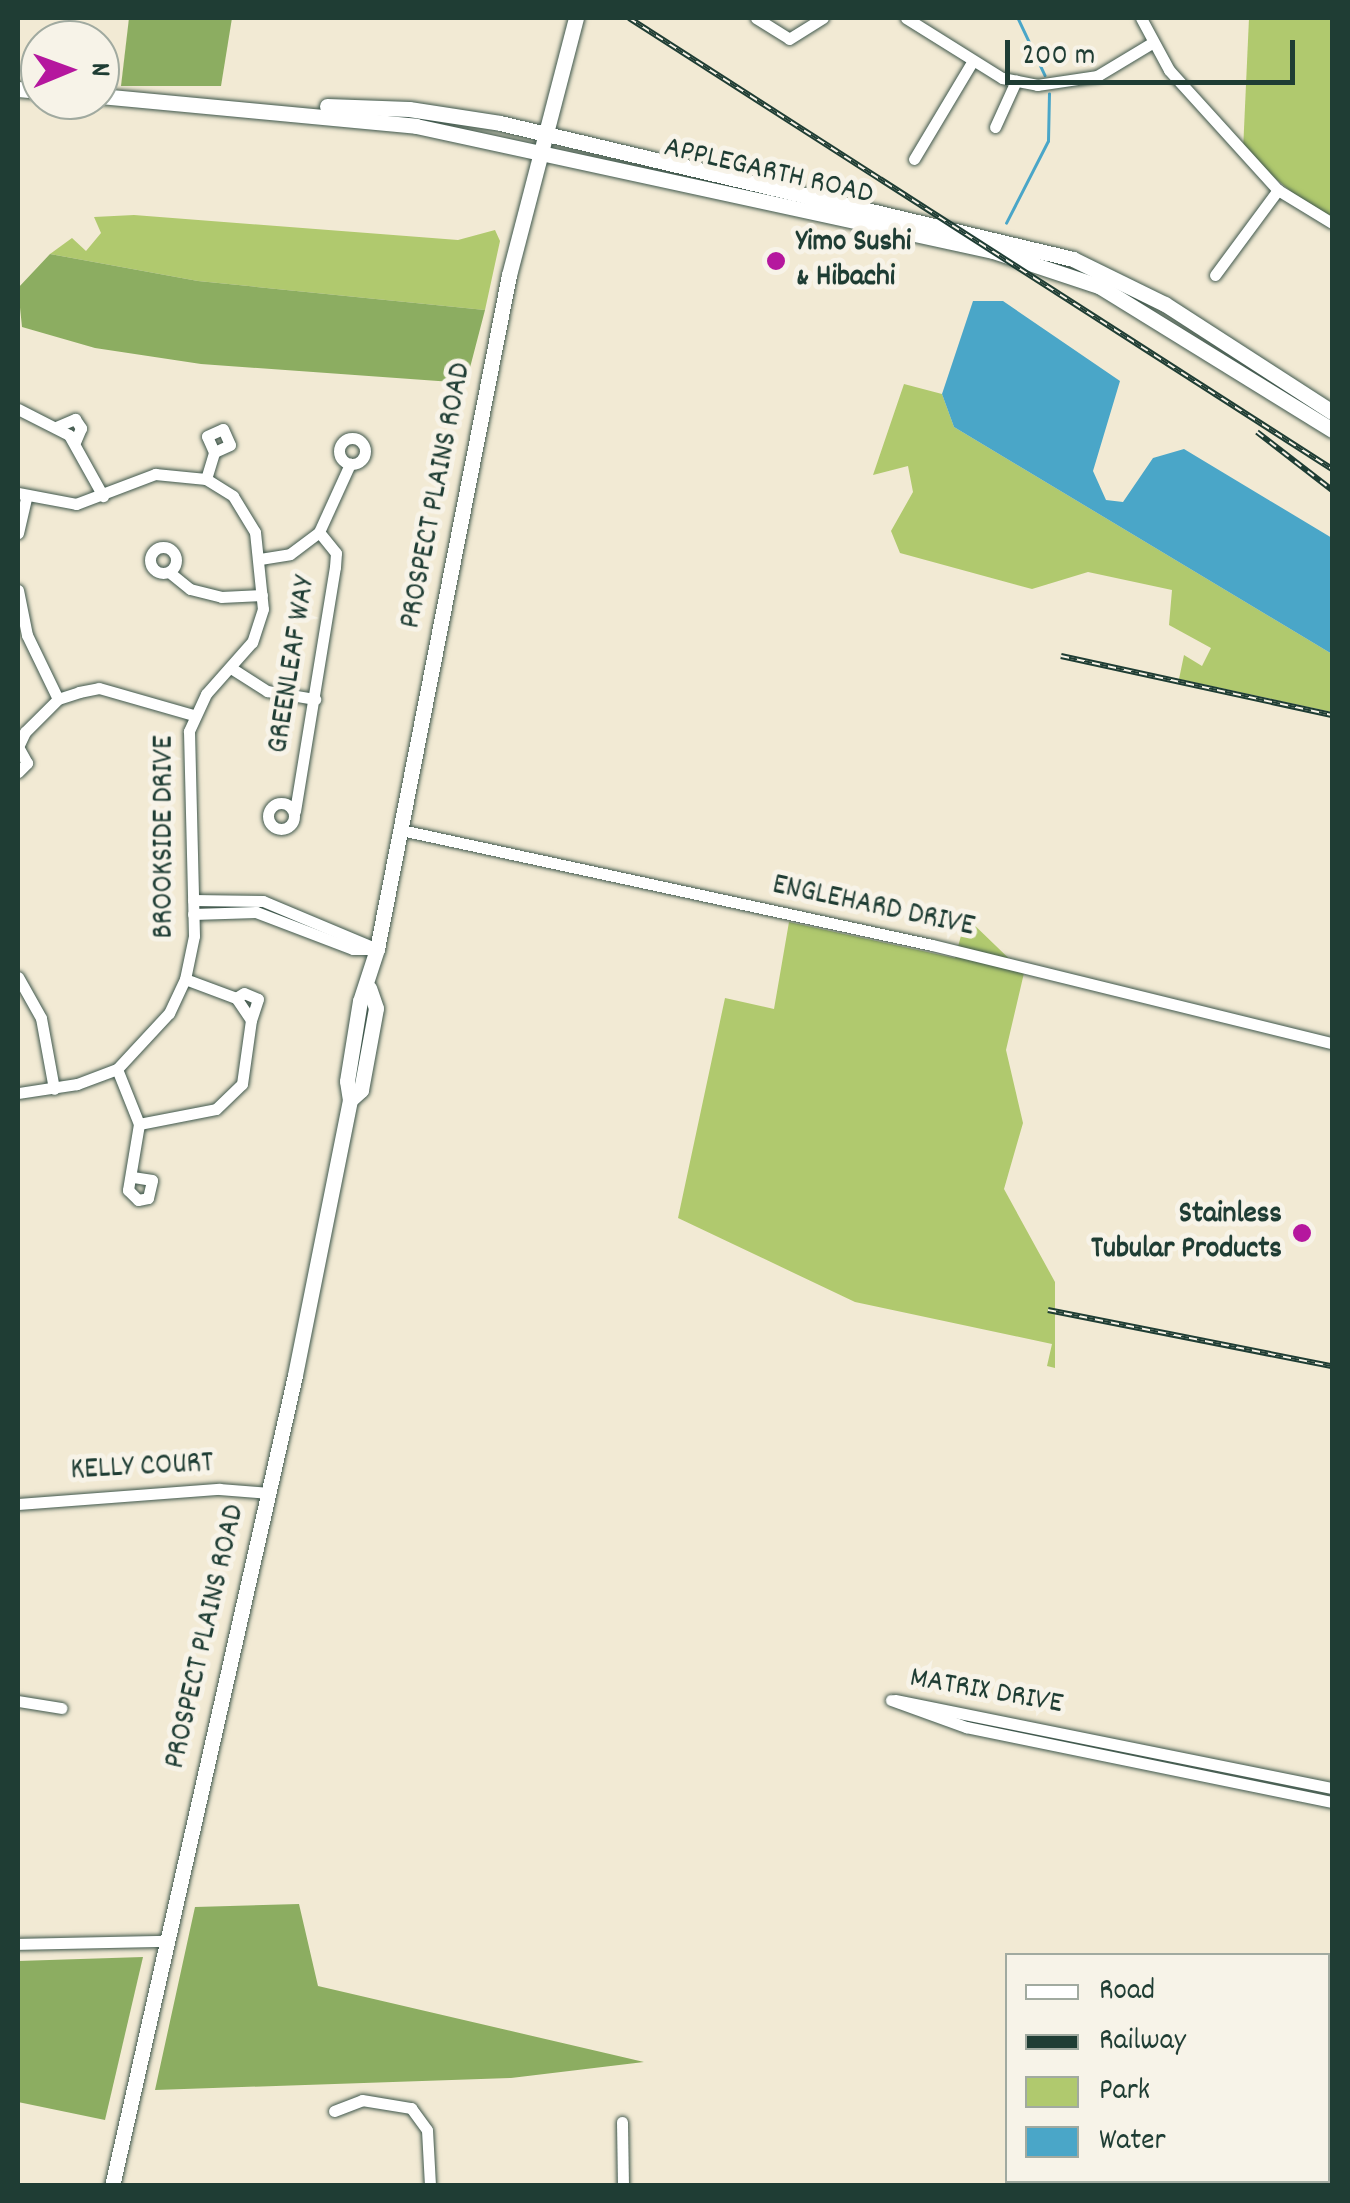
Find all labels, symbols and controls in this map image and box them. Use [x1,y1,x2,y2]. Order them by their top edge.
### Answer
north arrow [20,20,120,120]
scale bar [1010,20,1300,82]
text: 200 m [1022,36,1095,79]
text: N [78,62,118,77]
street label: APPLEGARTH ROAD [660,131,876,215]
place label: Yimo Sushi & Hibachi [796,226,911,296]
marker: Yimo Sushi & Hibachi [765,250,787,272]
street label: PROSPECT PLAINS ROAD [395,360,481,632]
street label: GREENLEAF WAY [262,574,326,756]
street label: BROOKSIDE DRIVE [148,735,184,939]
street label: ENGLEHARD DRIVE [769,869,977,947]
place label: Stainless Tubular Products [1091,1198,1282,1268]
marker: Stainless Tubular Products [1291,1222,1313,1244]
street label: KELLY COURT [70,1447,214,1491]
street label: PROSPECT PLAINS ROAD [159,1502,255,1772]
street label: MATRIX DRIVE [907,1662,1065,1724]
legend [1005,1953,1330,2183]
text: Road [1099,1971,1155,2014]
text: Railway [1099,2021,1186,2064]
text: Park [1099,2071,1150,2114]
text: Water [1099,2121,1166,2164]

